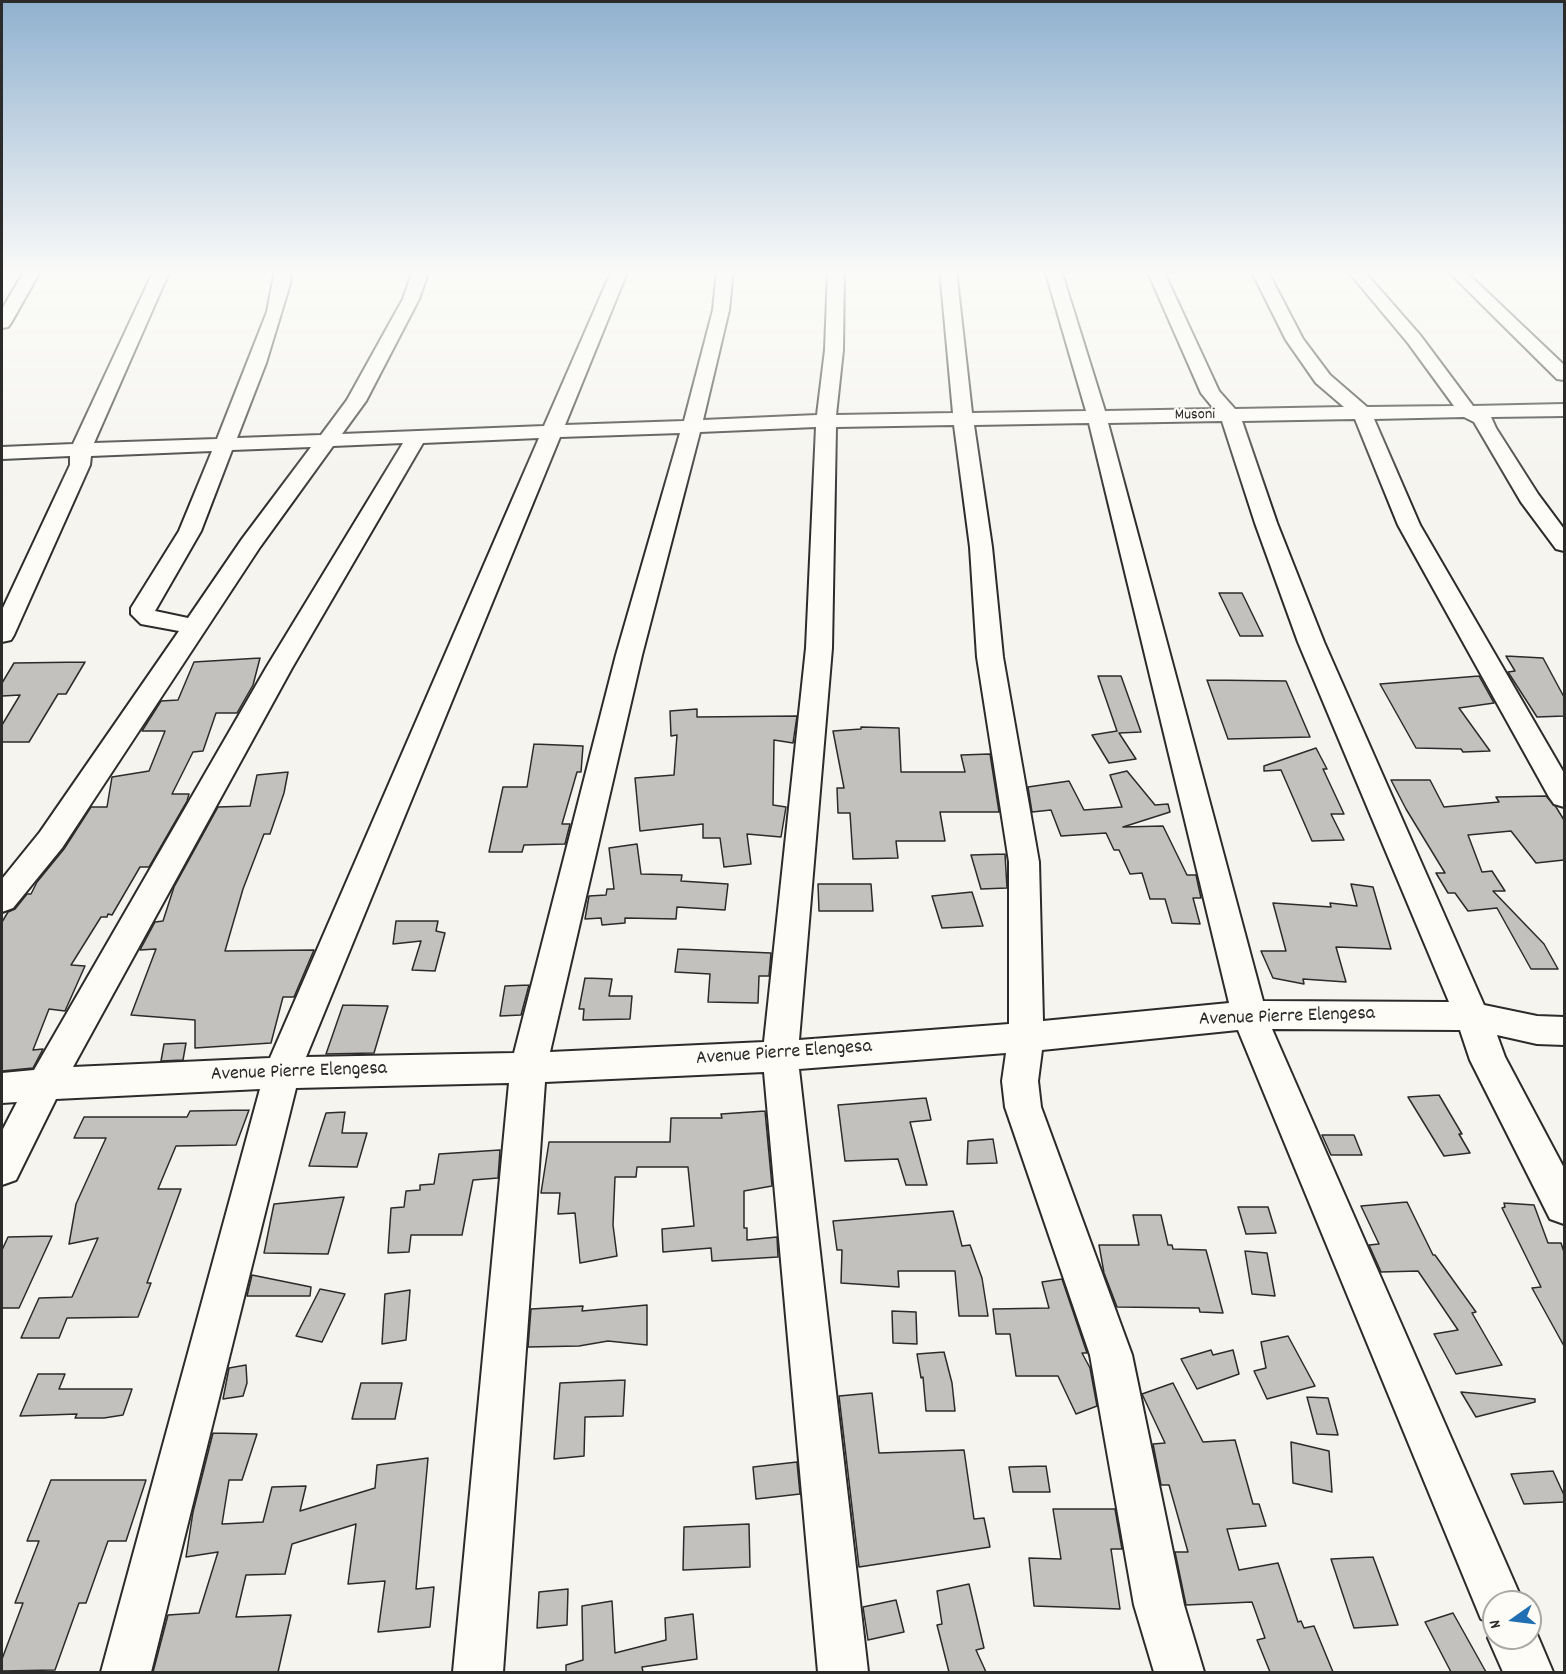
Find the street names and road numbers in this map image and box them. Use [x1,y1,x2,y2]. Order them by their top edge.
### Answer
street label: Musoni [1175,406,1215,426]
street label: Avenue Pierre Elengesa [1198,1003,1376,1033]
street label: Avenue Pierre Elengesa [695,1036,873,1072]
street label: Avenue Pierre Elengesa [210,1058,388,1088]

